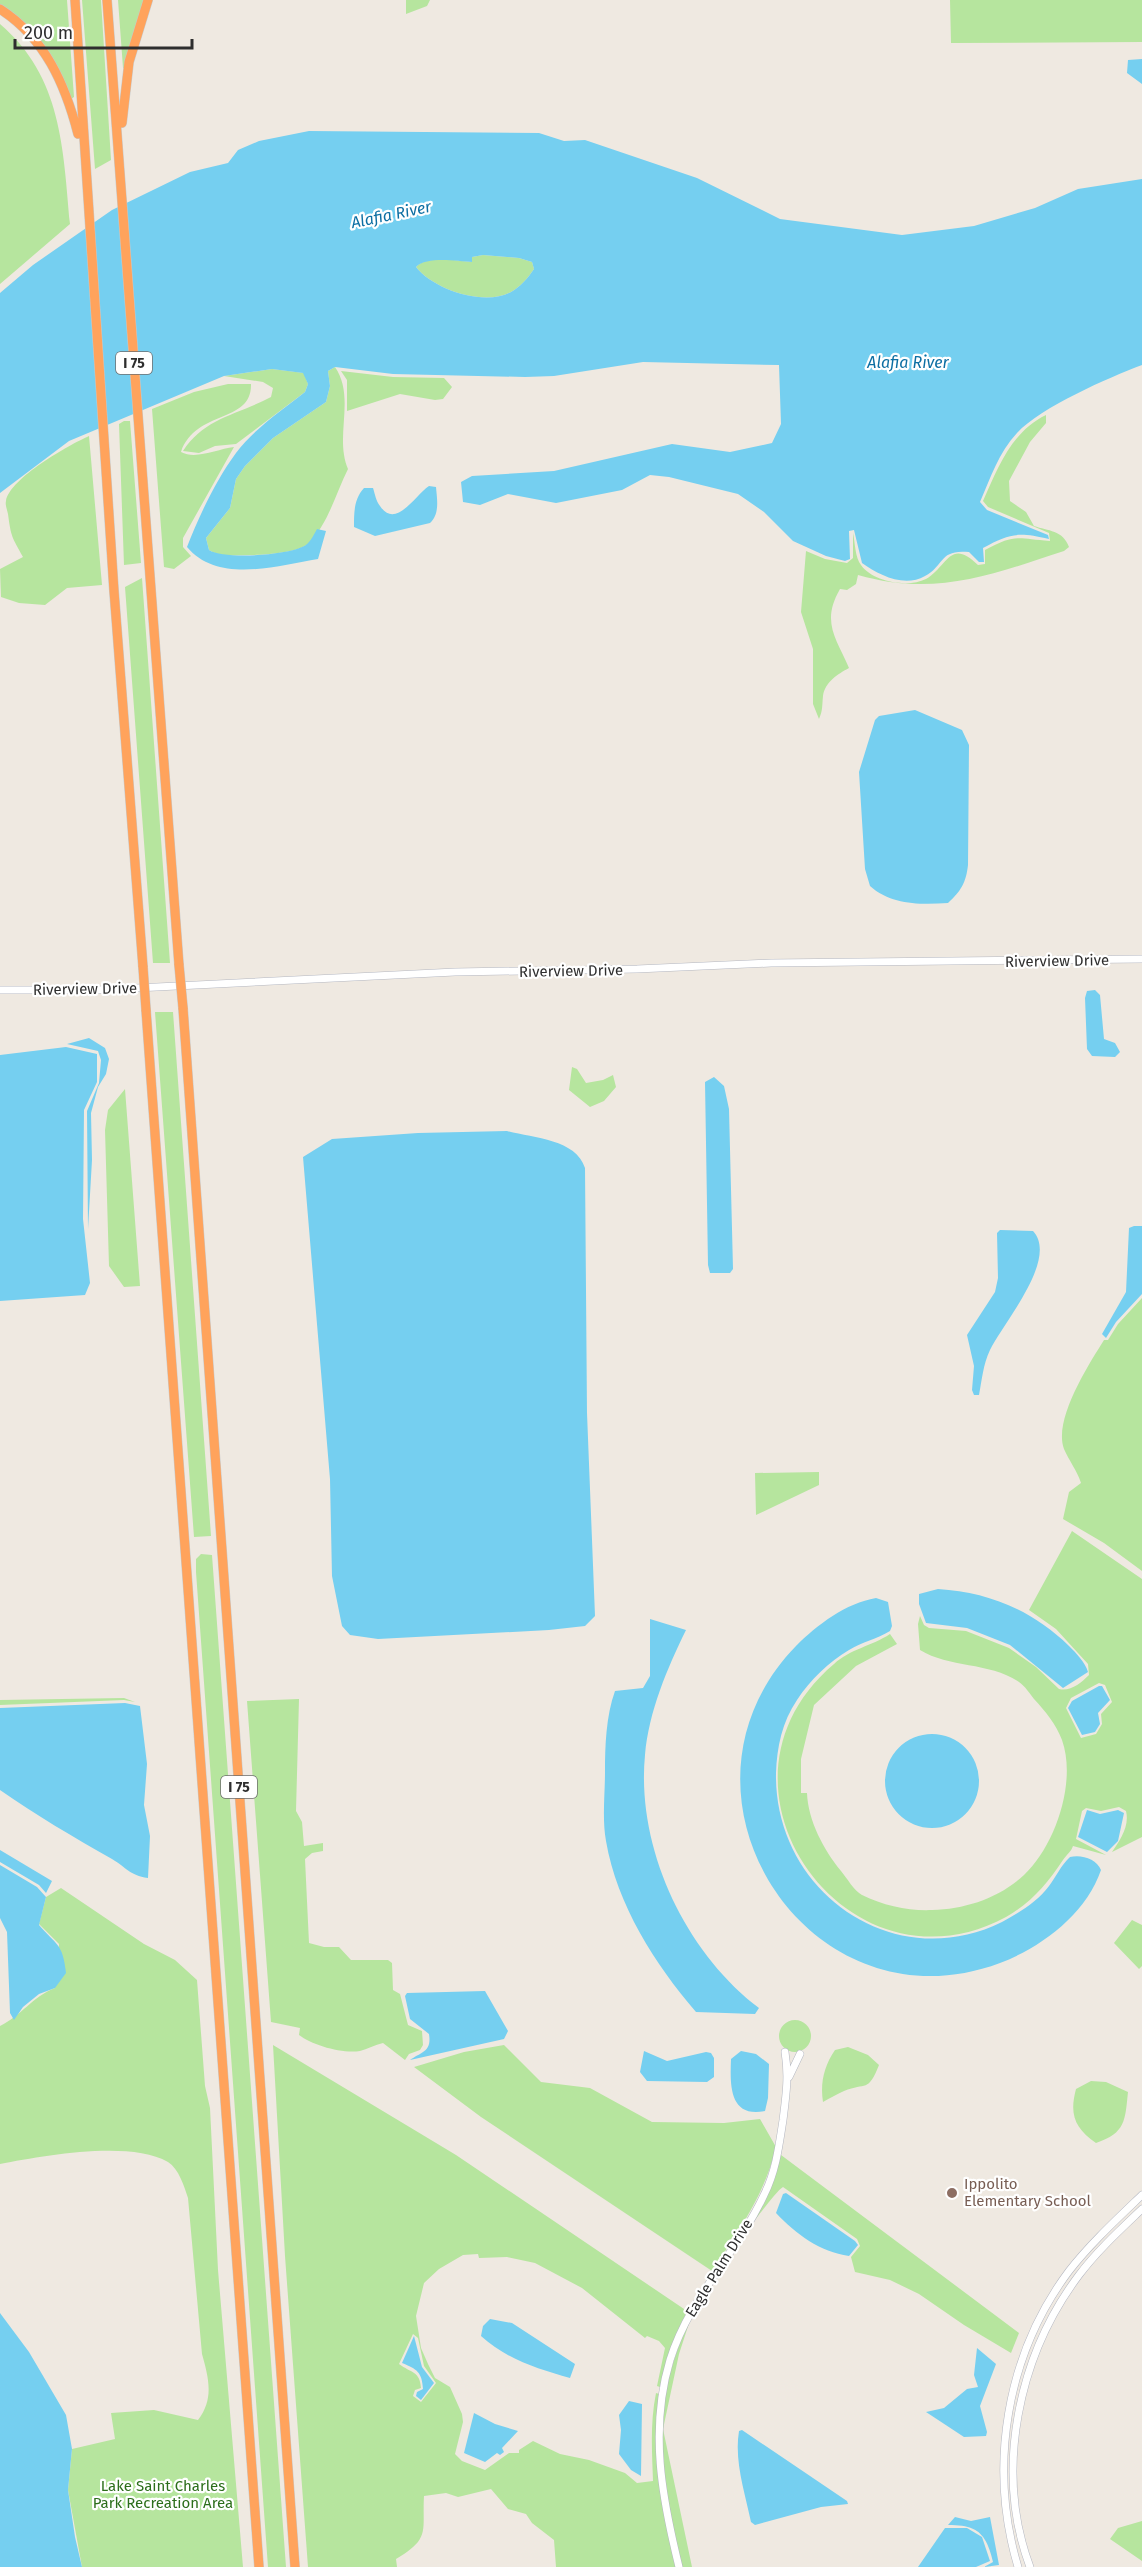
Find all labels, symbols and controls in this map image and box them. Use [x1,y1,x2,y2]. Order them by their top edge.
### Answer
scale bar [15,12,192,50]
text: 200 m [24,22,73,44]
water label: Alafia River [348,197,434,232]
road number: I 75 [116,352,152,374]
water label: Alafia River [866,353,950,372]
street label: Riverview Drive [1005,951,1109,971]
street label: Riverview Drive [519,961,623,981]
street label: Riverview Drive [33,979,137,999]
road number: I 75 [221,1776,257,1798]
place label: Ippolito Elementary School [964,2175,1092,2210]
marker: Ippolito Elementary School [945,2186,959,2200]
street label: Eagle Palm Drive [682,2216,756,2320]
park label: Lake Saint Charles Park Recreation Area [93,2477,233,2512]

